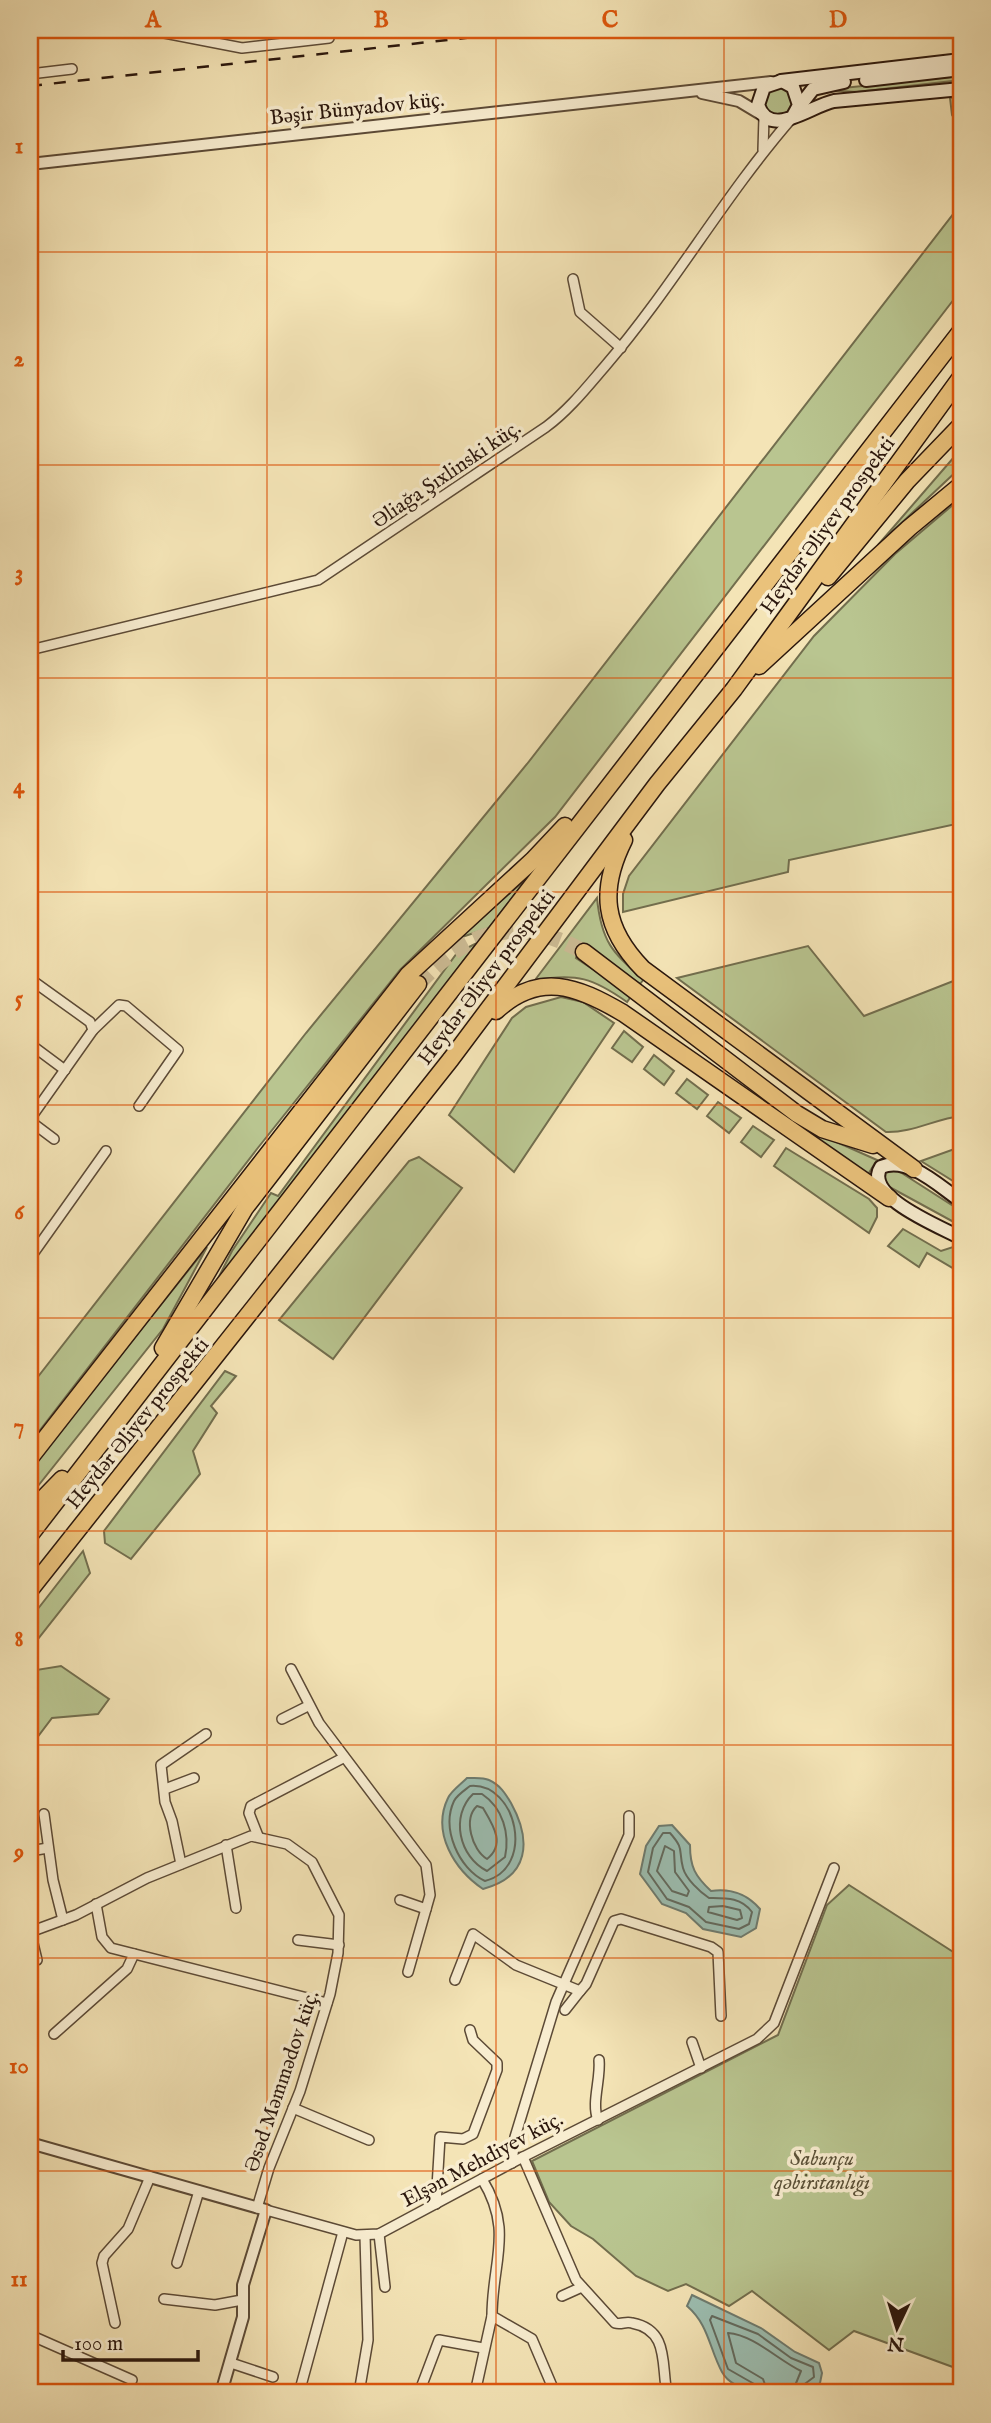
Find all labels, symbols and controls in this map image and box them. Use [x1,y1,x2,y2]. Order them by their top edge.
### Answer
text: A [144,6,162,35]
text: B [373,6,389,35]
text: C [602,6,619,35]
text: D [829,6,847,35]
street label: Bəşir Bünyadov küç. [269,87,446,132]
text: 1 [15,132,23,161]
text: 2 [14,345,25,374]
street label: Əliağa Şıxlinski küç. [367,415,527,535]
street label: Heydər Əliyev prospekti [755,432,902,620]
text: 3 [15,559,23,588]
text: 4 [13,772,25,801]
street label: Heydər Əliyev prospekti [412,885,562,1071]
text: 5 [15,985,24,1014]
text: 6 [14,1198,25,1227]
street label: Heydər Əliyev prospekti [61,1333,216,1515]
text: 7 [14,1412,24,1441]
text: 8 [14,1625,24,1654]
text: 9 [13,1838,24,1867]
street label: Əsəd Məmmədov küç. [239,1987,326,2176]
text: 10 [9,2052,29,2081]
street label: Elşən Mehdiyev küç. [397,2106,568,2214]
park label: Sabunçu qəbirstanlığı [773,2146,870,2197]
text: 11 [10,2265,28,2294]
north arrow [862,2294,932,2364]
scale bar [63,2318,198,2362]
text: N [886,2330,906,2356]
text: 100 m [74,2331,123,2358]

